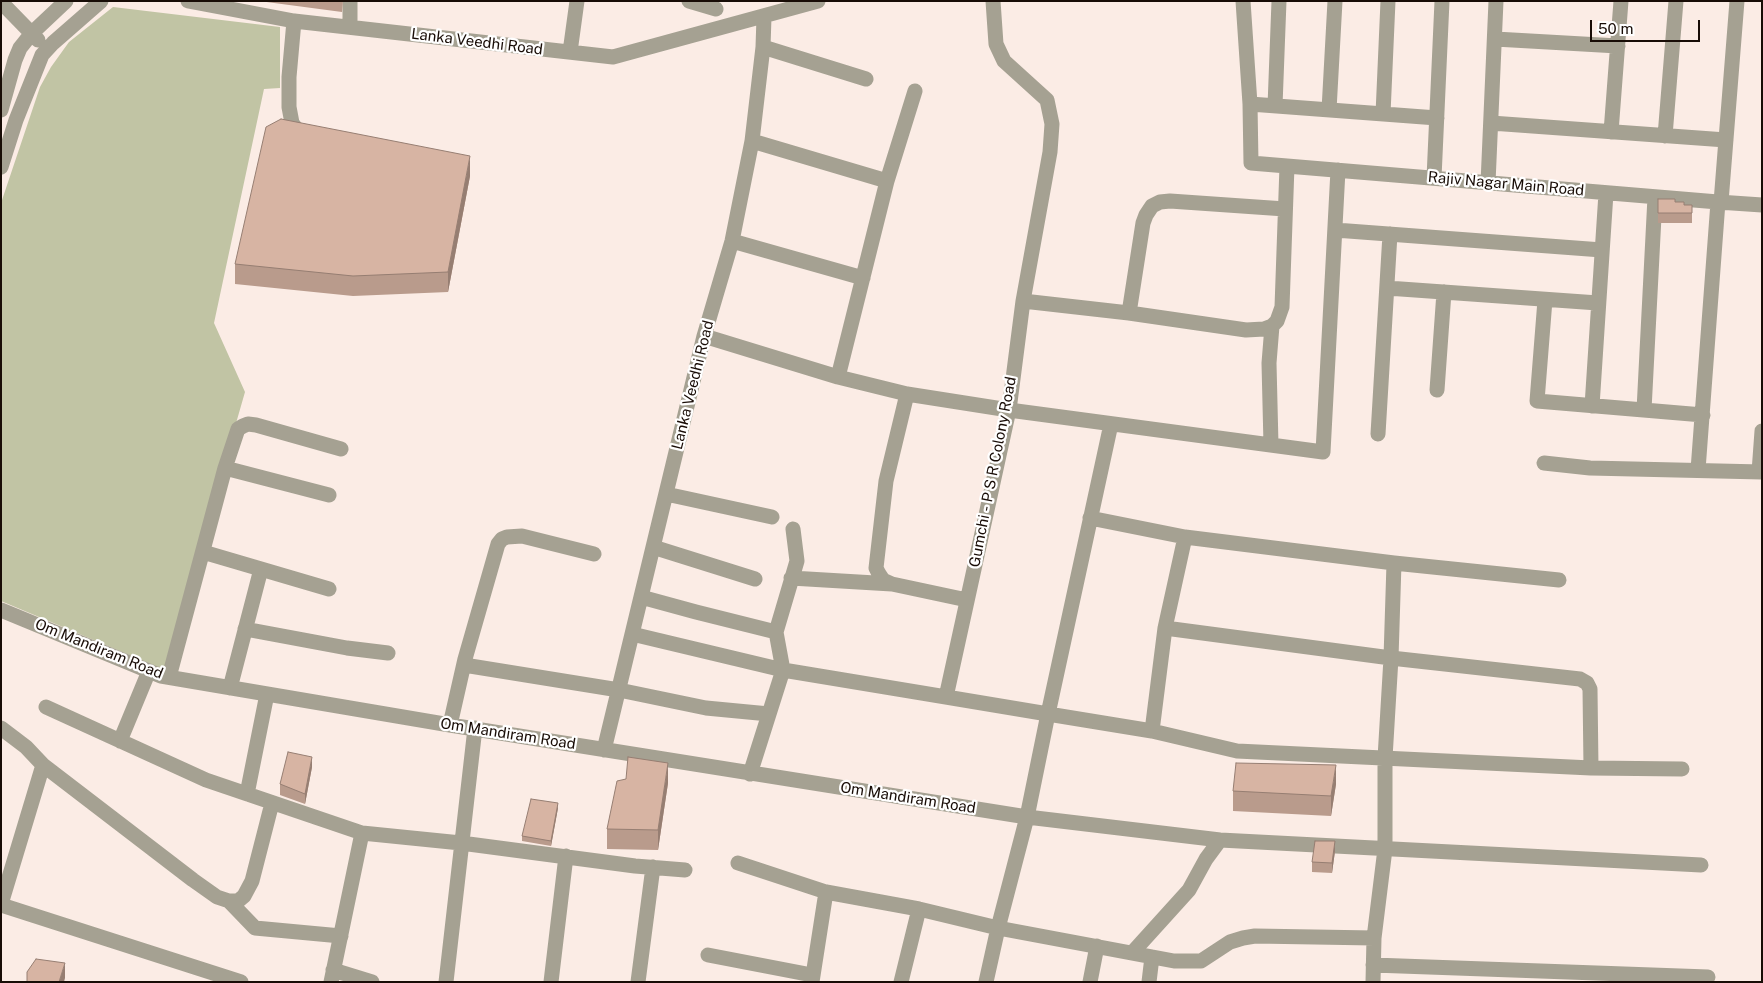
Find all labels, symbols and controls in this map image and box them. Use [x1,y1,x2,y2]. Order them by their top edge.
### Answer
scale bar [1593,10,1703,42]
text: 50 m [1598,20,1633,37]
street label: Lanka Veedhi Road [410,25,544,59]
street label: Rajiv Nagar Main Road [1427,168,1585,200]
street label: Lanka Veedhi Road [668,319,718,451]
street label: Gumchi - P S R Colony Road [966,375,1020,569]
street label: Om Mandiram Road [32,615,166,683]
street label: Om Mandiram Road [439,714,577,754]
street label: Om Mandiram Road [839,778,977,818]

